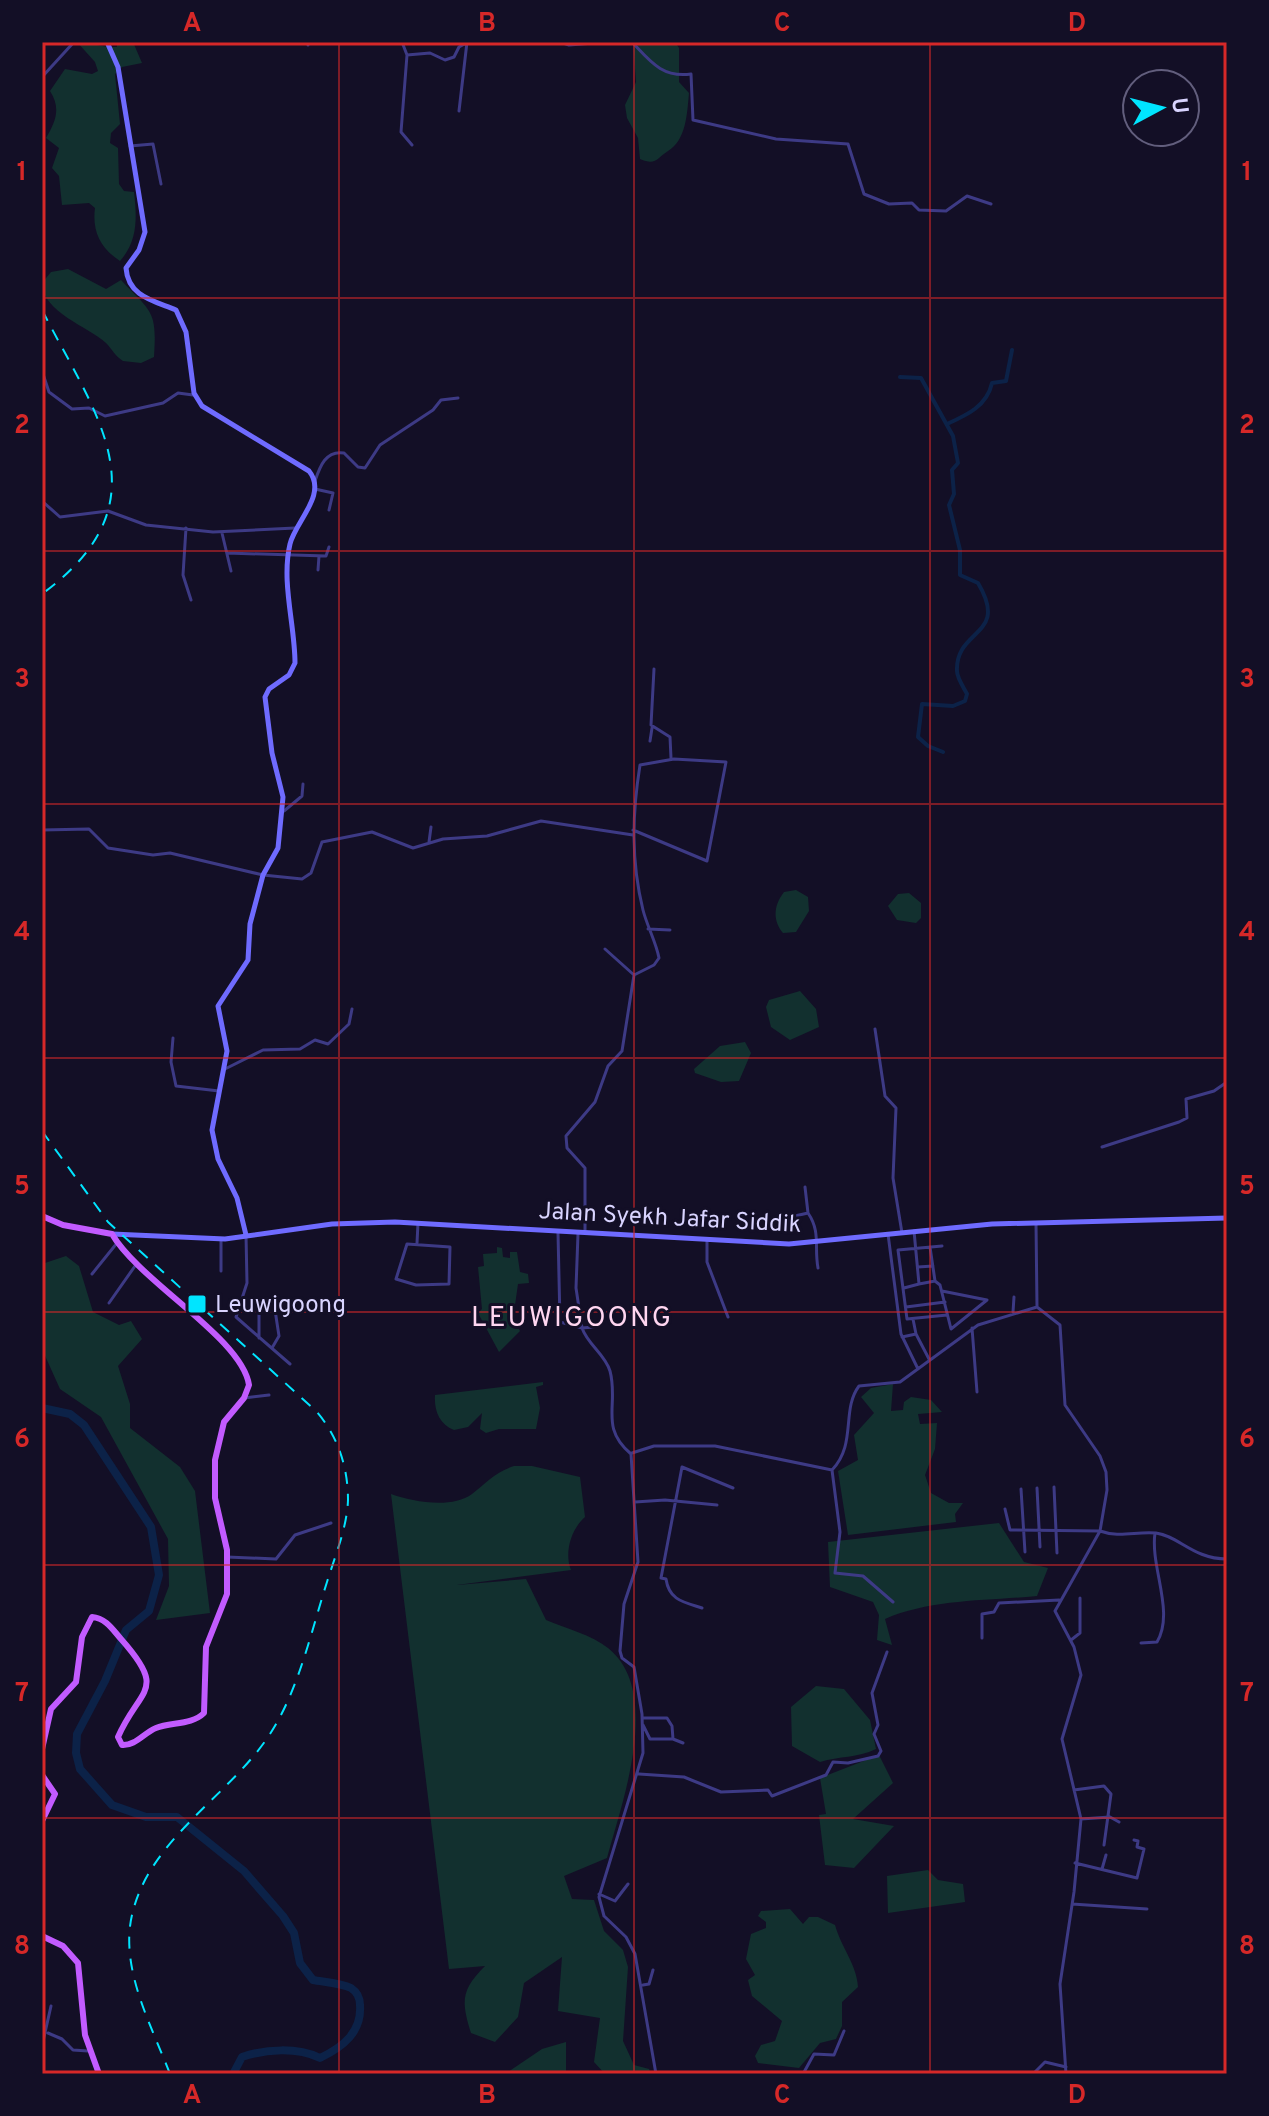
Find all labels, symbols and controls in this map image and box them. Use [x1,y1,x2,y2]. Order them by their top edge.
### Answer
text: A [183,8,201,41]
text: B [478,8,496,41]
text: C [774,8,790,41]
text: D [1068,8,1086,41]
north arrow [1121,68,1201,148]
text: U [1164,96,1193,115]
text: 1 [17,157,27,190]
text: 1 [1242,157,1252,190]
text: 2 [14,410,30,443]
text: 2 [1239,410,1255,443]
text: 3 [14,664,30,697]
text: 3 [1239,664,1255,697]
text: 4 [14,917,30,950]
text: 4 [1239,917,1255,950]
text: 5 [14,1171,30,1204]
text: 5 [1239,1171,1255,1204]
street label: Jalan Syekh Jafar Siddik [538,1197,802,1241]
place label: Leuwigoong [215,1291,346,1321]
marker: Leuwigoong [186,1293,208,1315]
district label: LEUWIGOONG [471,1301,673,1337]
text: 6 [14,1424,30,1457]
text: 6 [1239,1424,1255,1457]
text: 7 [15,1678,29,1711]
text: 7 [1240,1678,1254,1711]
text: 8 [14,1931,30,1964]
text: 8 [1239,1931,1255,1964]
text: A [183,2080,201,2113]
text: B [478,2080,496,2113]
text: C [774,2080,790,2113]
text: D [1068,2080,1086,2113]

